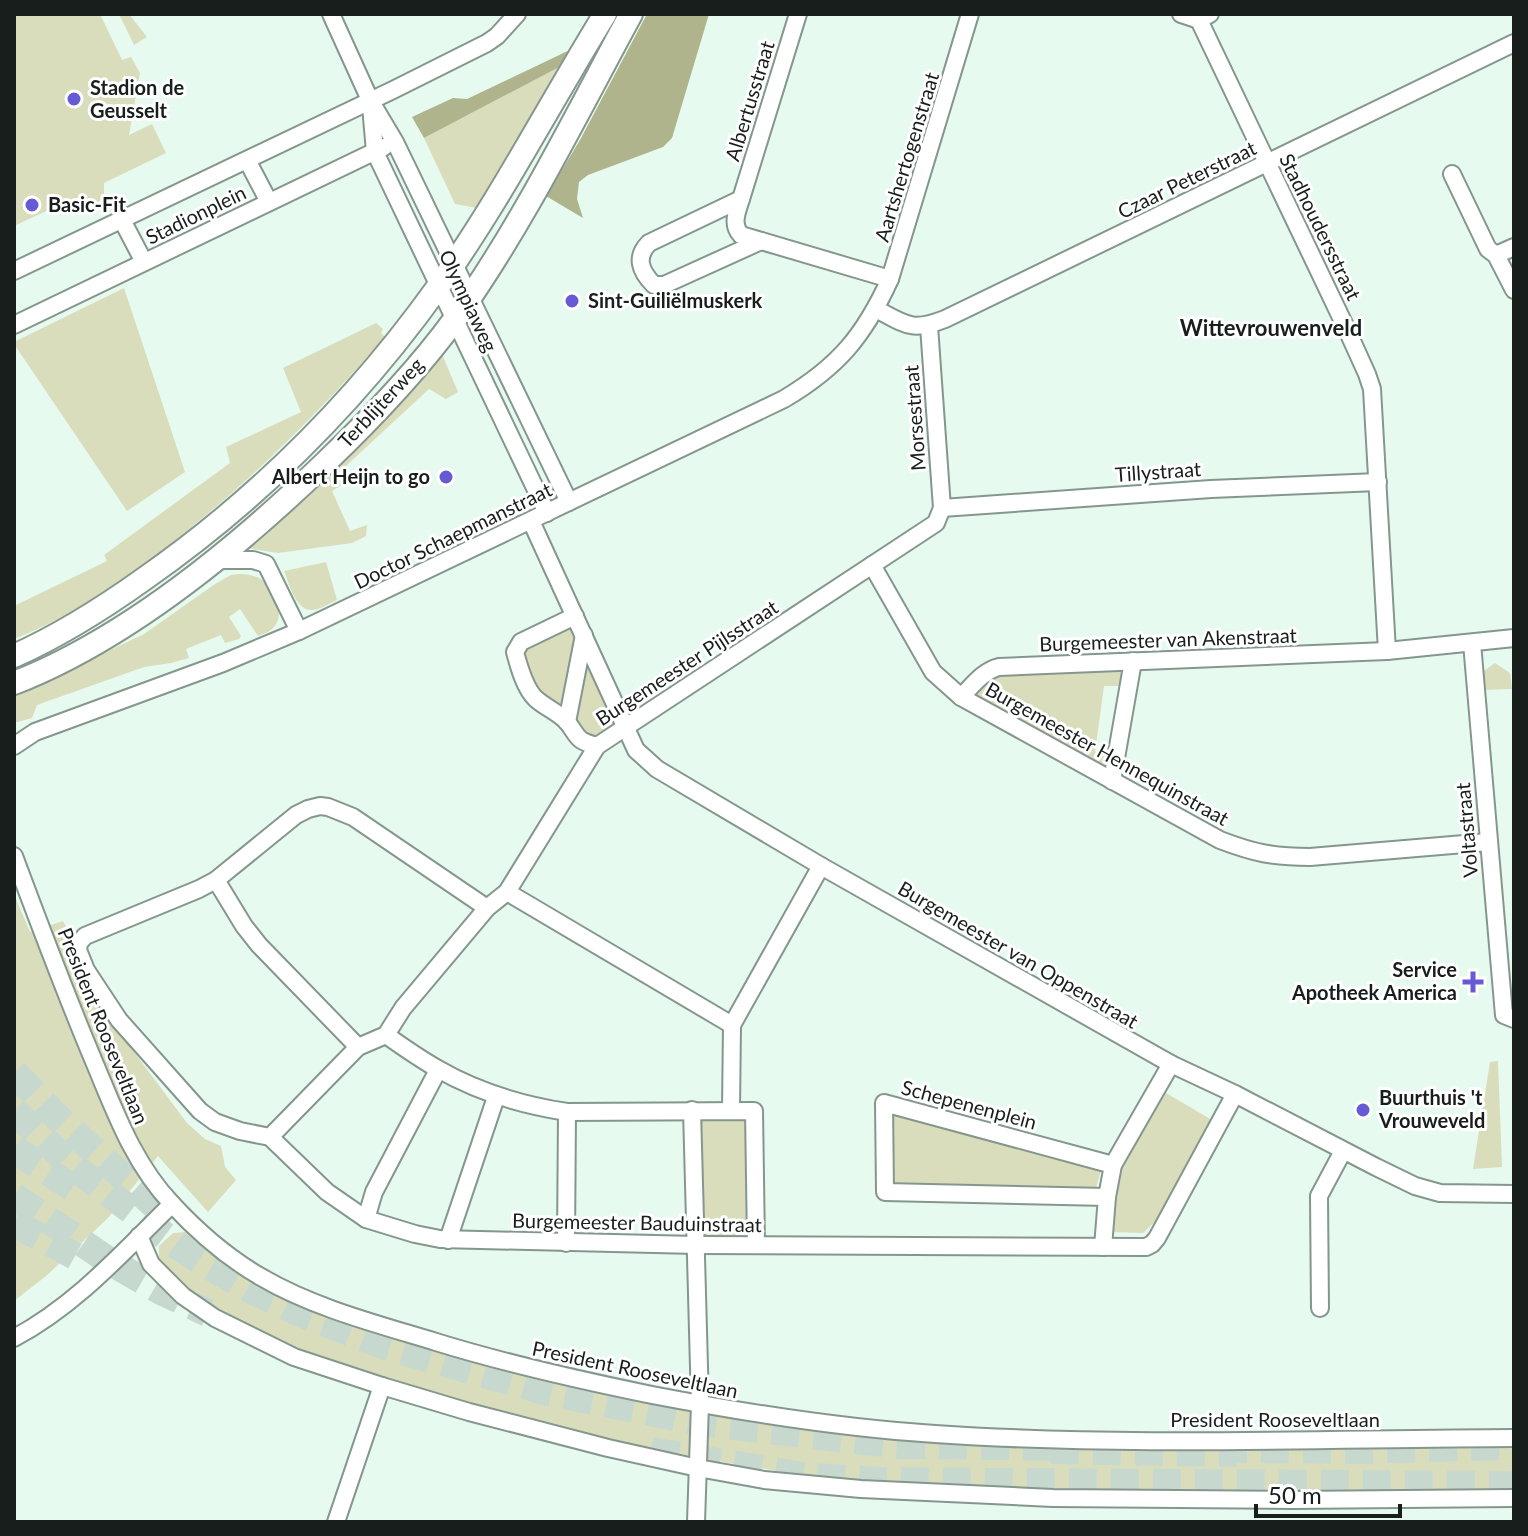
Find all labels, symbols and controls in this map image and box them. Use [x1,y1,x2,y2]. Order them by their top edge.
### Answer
street label: Albertusstraat [719,38,779,164]
street label: Aartshertogenstraat [869,69,943,244]
place label: Stadion de Geusselt [90,75,185,122]
marker: Stadion de Geusselt [65,90,83,108]
street label: Czaar Peterstraat [1113,135,1260,223]
street label: Stadhoudersstraat [1275,149,1367,304]
street label: Stadionplein [142,180,250,249]
place label: Basic-Fit [48,192,126,216]
marker: Basic-Fit [23,196,41,214]
street label: Olympiaweg [435,246,503,355]
place label: Sint-Guiliëlmuskerk [588,288,763,312]
marker: Sint-Guiliëlmuskerk [563,292,581,310]
district label: Wittevrouwenveld [1180,314,1362,341]
street label: Terblijterweg [333,352,428,452]
street label: Morsestraat [898,364,930,472]
street label: Tillystraat [1114,456,1202,486]
place label: Albert Heijn to go [271,464,430,488]
marker: Albert Heijn to go [437,468,455,486]
street label: Doctor Schaepmanstraat [350,477,555,593]
street label: Burgemeester Pijlsstraat [591,594,782,730]
street label: Burgemeester van Akenstraat [1039,623,1297,655]
street label: Burgemeester Hennequinstraat [982,676,1233,830]
street label: Voltastraat [1450,782,1482,878]
street label: Burgemeester van Oppenstraat [894,875,1143,1033]
street label: President Rooseveltlaan [54,924,154,1127]
place label: Service Apotheek America [1291,957,1457,1004]
marker: Service Apotheek America [1464,973,1482,991]
street label: Schepenenplein [899,1074,1040,1134]
place label: Buurthuis 't Vrouweveld [1378,1085,1485,1132]
marker: Buurthuis 't Vrouweveld [1354,1101,1372,1119]
street label: Burgemeester Bauduinstraat [512,1208,762,1236]
street label: President Rooseveltlaan [530,1335,740,1403]
street label: President Rooseveltlaan [1170,1407,1380,1431]
scale bar [1256,1468,1400,1518]
text: 50 m [1268,1480,1322,1509]

